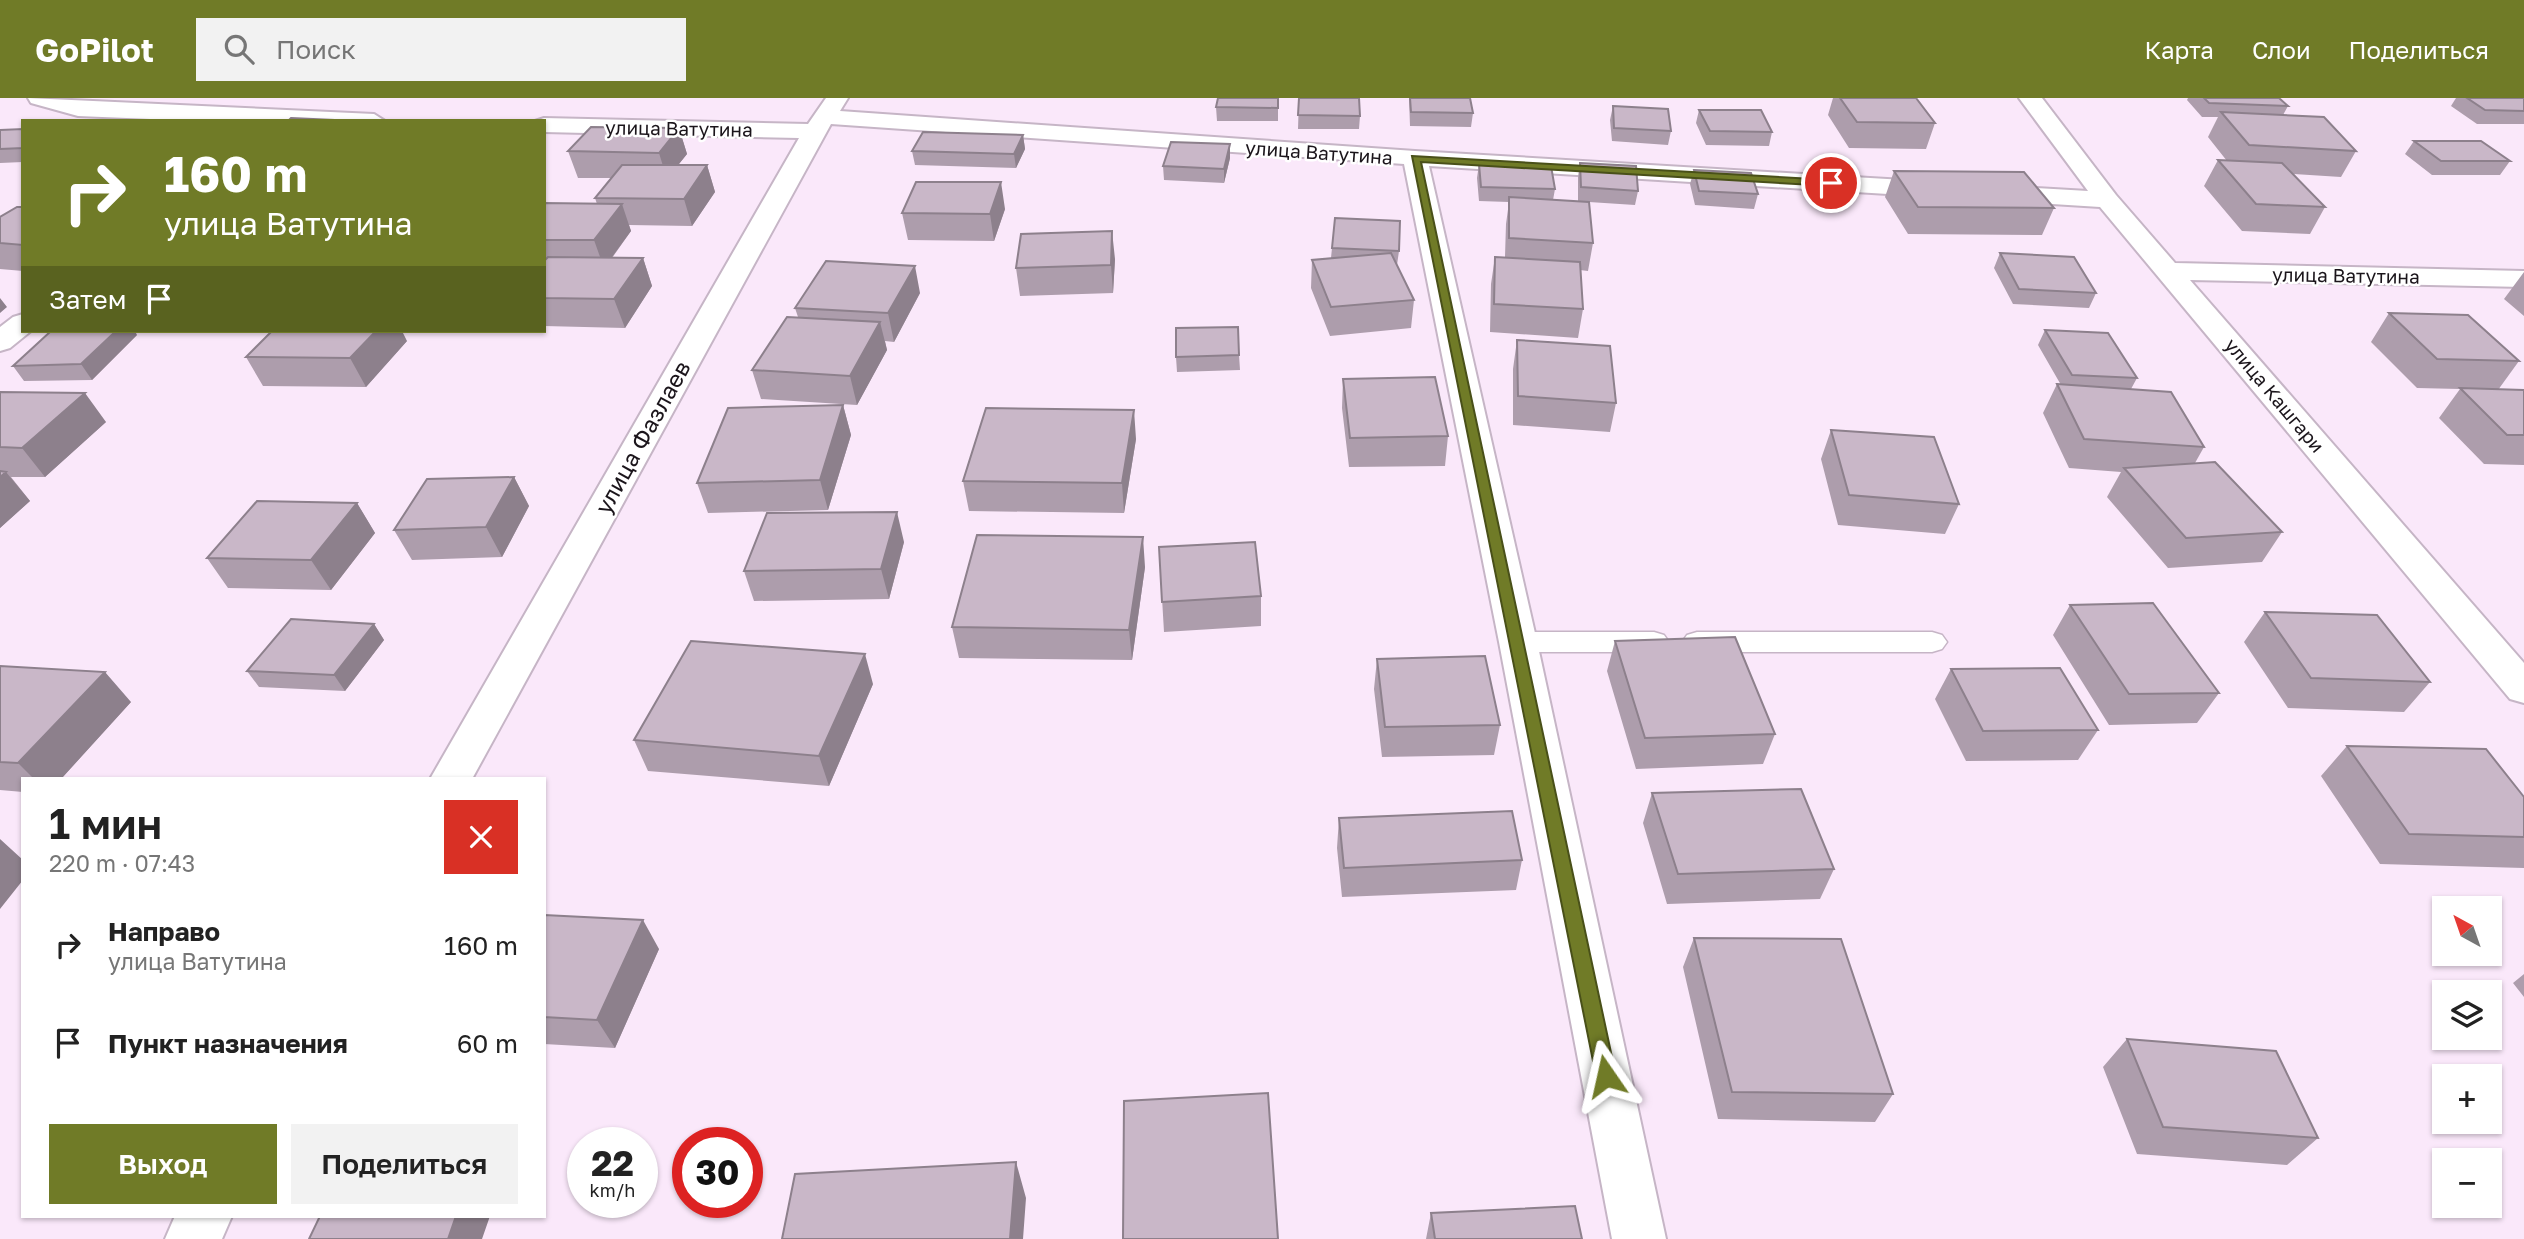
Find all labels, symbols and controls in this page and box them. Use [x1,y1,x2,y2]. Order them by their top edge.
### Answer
search box [196,18,686,81]
text: GoPilot [35,30,154,69]
icon: search [220,30,258,68]
text: Поиск [276,34,356,65]
text: Карта [2144,35,2214,64]
text: Слои [2252,35,2311,64]
text: Поделиться [2349,35,2489,64]
street label: улица Ватутина [605,115,753,141]
street label: улица Ватутина [1245,135,1393,169]
text: 160 m [164,144,307,203]
icon: right [49,147,140,238]
pin [1801,153,1861,213]
icon: arrive [1812,164,1850,202]
text: улица Ватутина [164,204,413,242]
street label: улица Ватутина [2272,262,2420,288]
icon: arrive [140,280,178,318]
text: Затем [49,284,126,315]
street label: улица Кашгари [2221,333,2329,457]
street label: улица Фазлаев [588,356,696,518]
text: 1 мин [49,798,162,848]
button: close [444,800,518,874]
text: 220 m · 07:43 [49,849,195,877]
north arrow [2432,896,2502,966]
map controls [2432,896,2502,1218]
text: Направо [108,916,220,947]
icon: right [49,926,87,964]
text: 160 m [444,930,518,961]
text: улица Ватутина [108,947,287,975]
button: layers [2432,980,2502,1050]
icon: arrive [49,1024,87,1062]
text: Пункт назначения [108,1028,348,1059]
text: 60 m [457,1028,518,1059]
position arrow [1569,1039,1643,1113]
button: + [2432,1064,2502,1134]
button: Выход [49,1124,277,1204]
button: Поделиться [291,1124,518,1204]
speed limit sign: 30 [672,1127,763,1218]
text: 22 [591,1142,634,1184]
button: − [2432,1148,2502,1218]
text: km/h [590,1179,635,1201]

